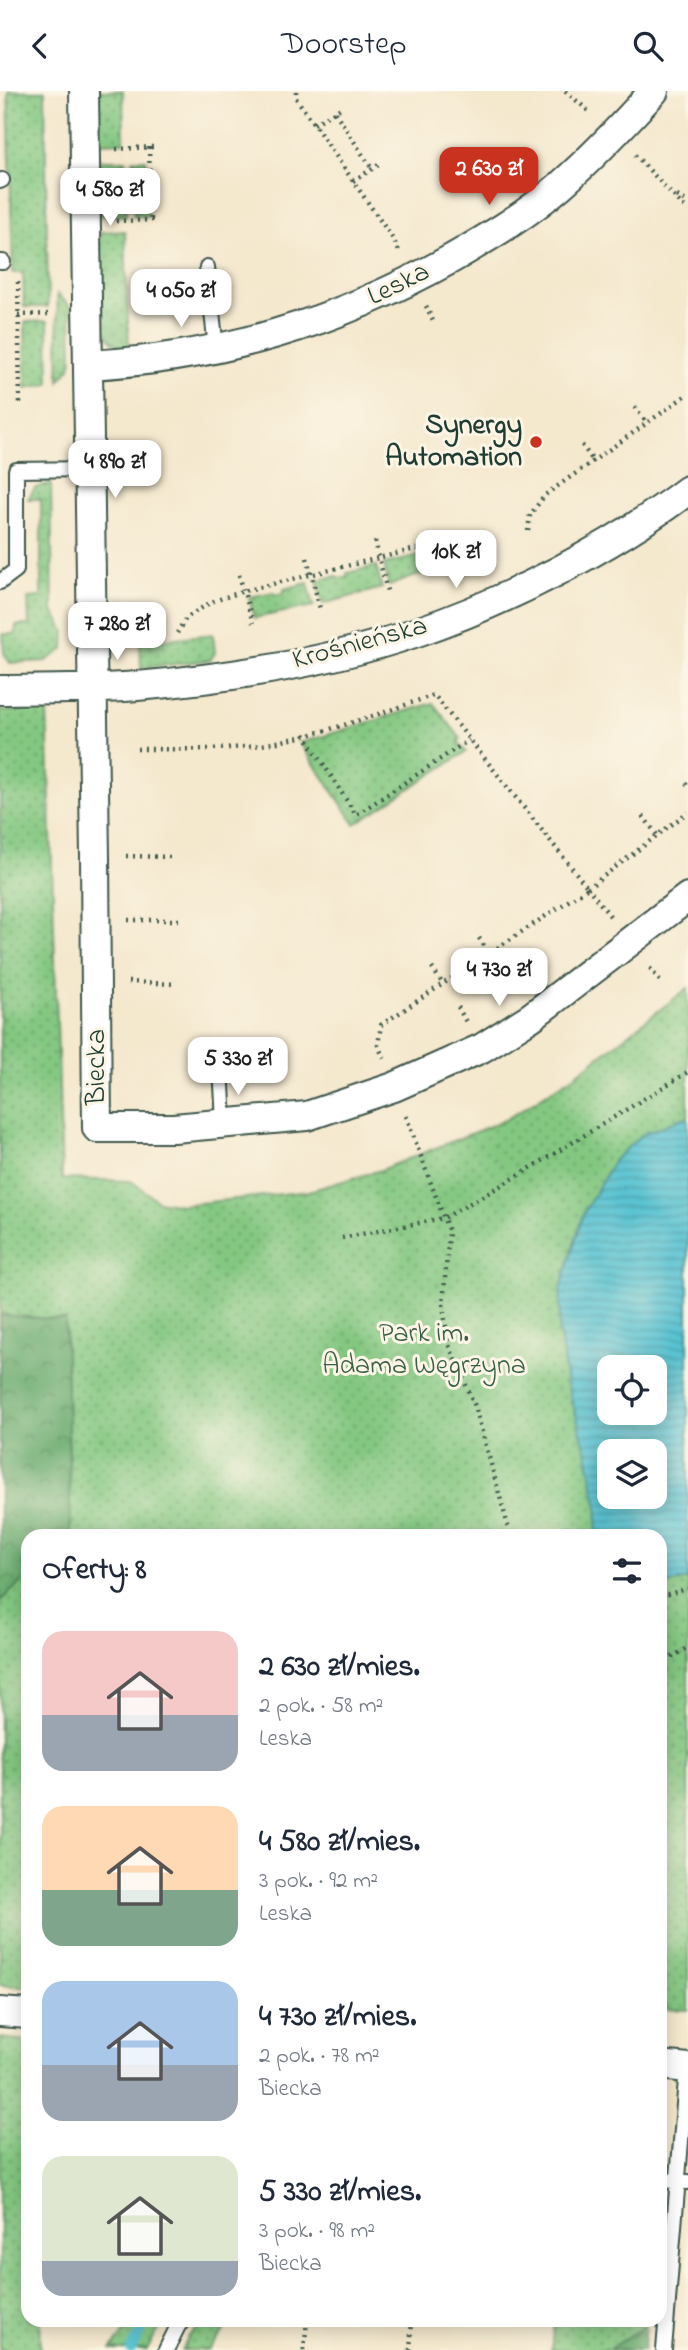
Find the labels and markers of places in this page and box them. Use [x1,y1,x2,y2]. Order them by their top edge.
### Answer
pin: 2 630 zł [417,148,561,207]
pin: 4 580 zł [38,169,182,228]
pin: 4 050 zł [109,269,253,329]
place label: Synergy Automation [385,406,522,479]
marker: Synergy Automation [528,434,544,450]
pin: 4 890 zł [43,441,187,500]
pin: 10K zł [399,531,513,590]
pin: 7 280 zł [45,603,189,662]
pin: 4 730 zł [427,949,571,1008]
pin: 5 330 zł [166,1037,310,1097]

